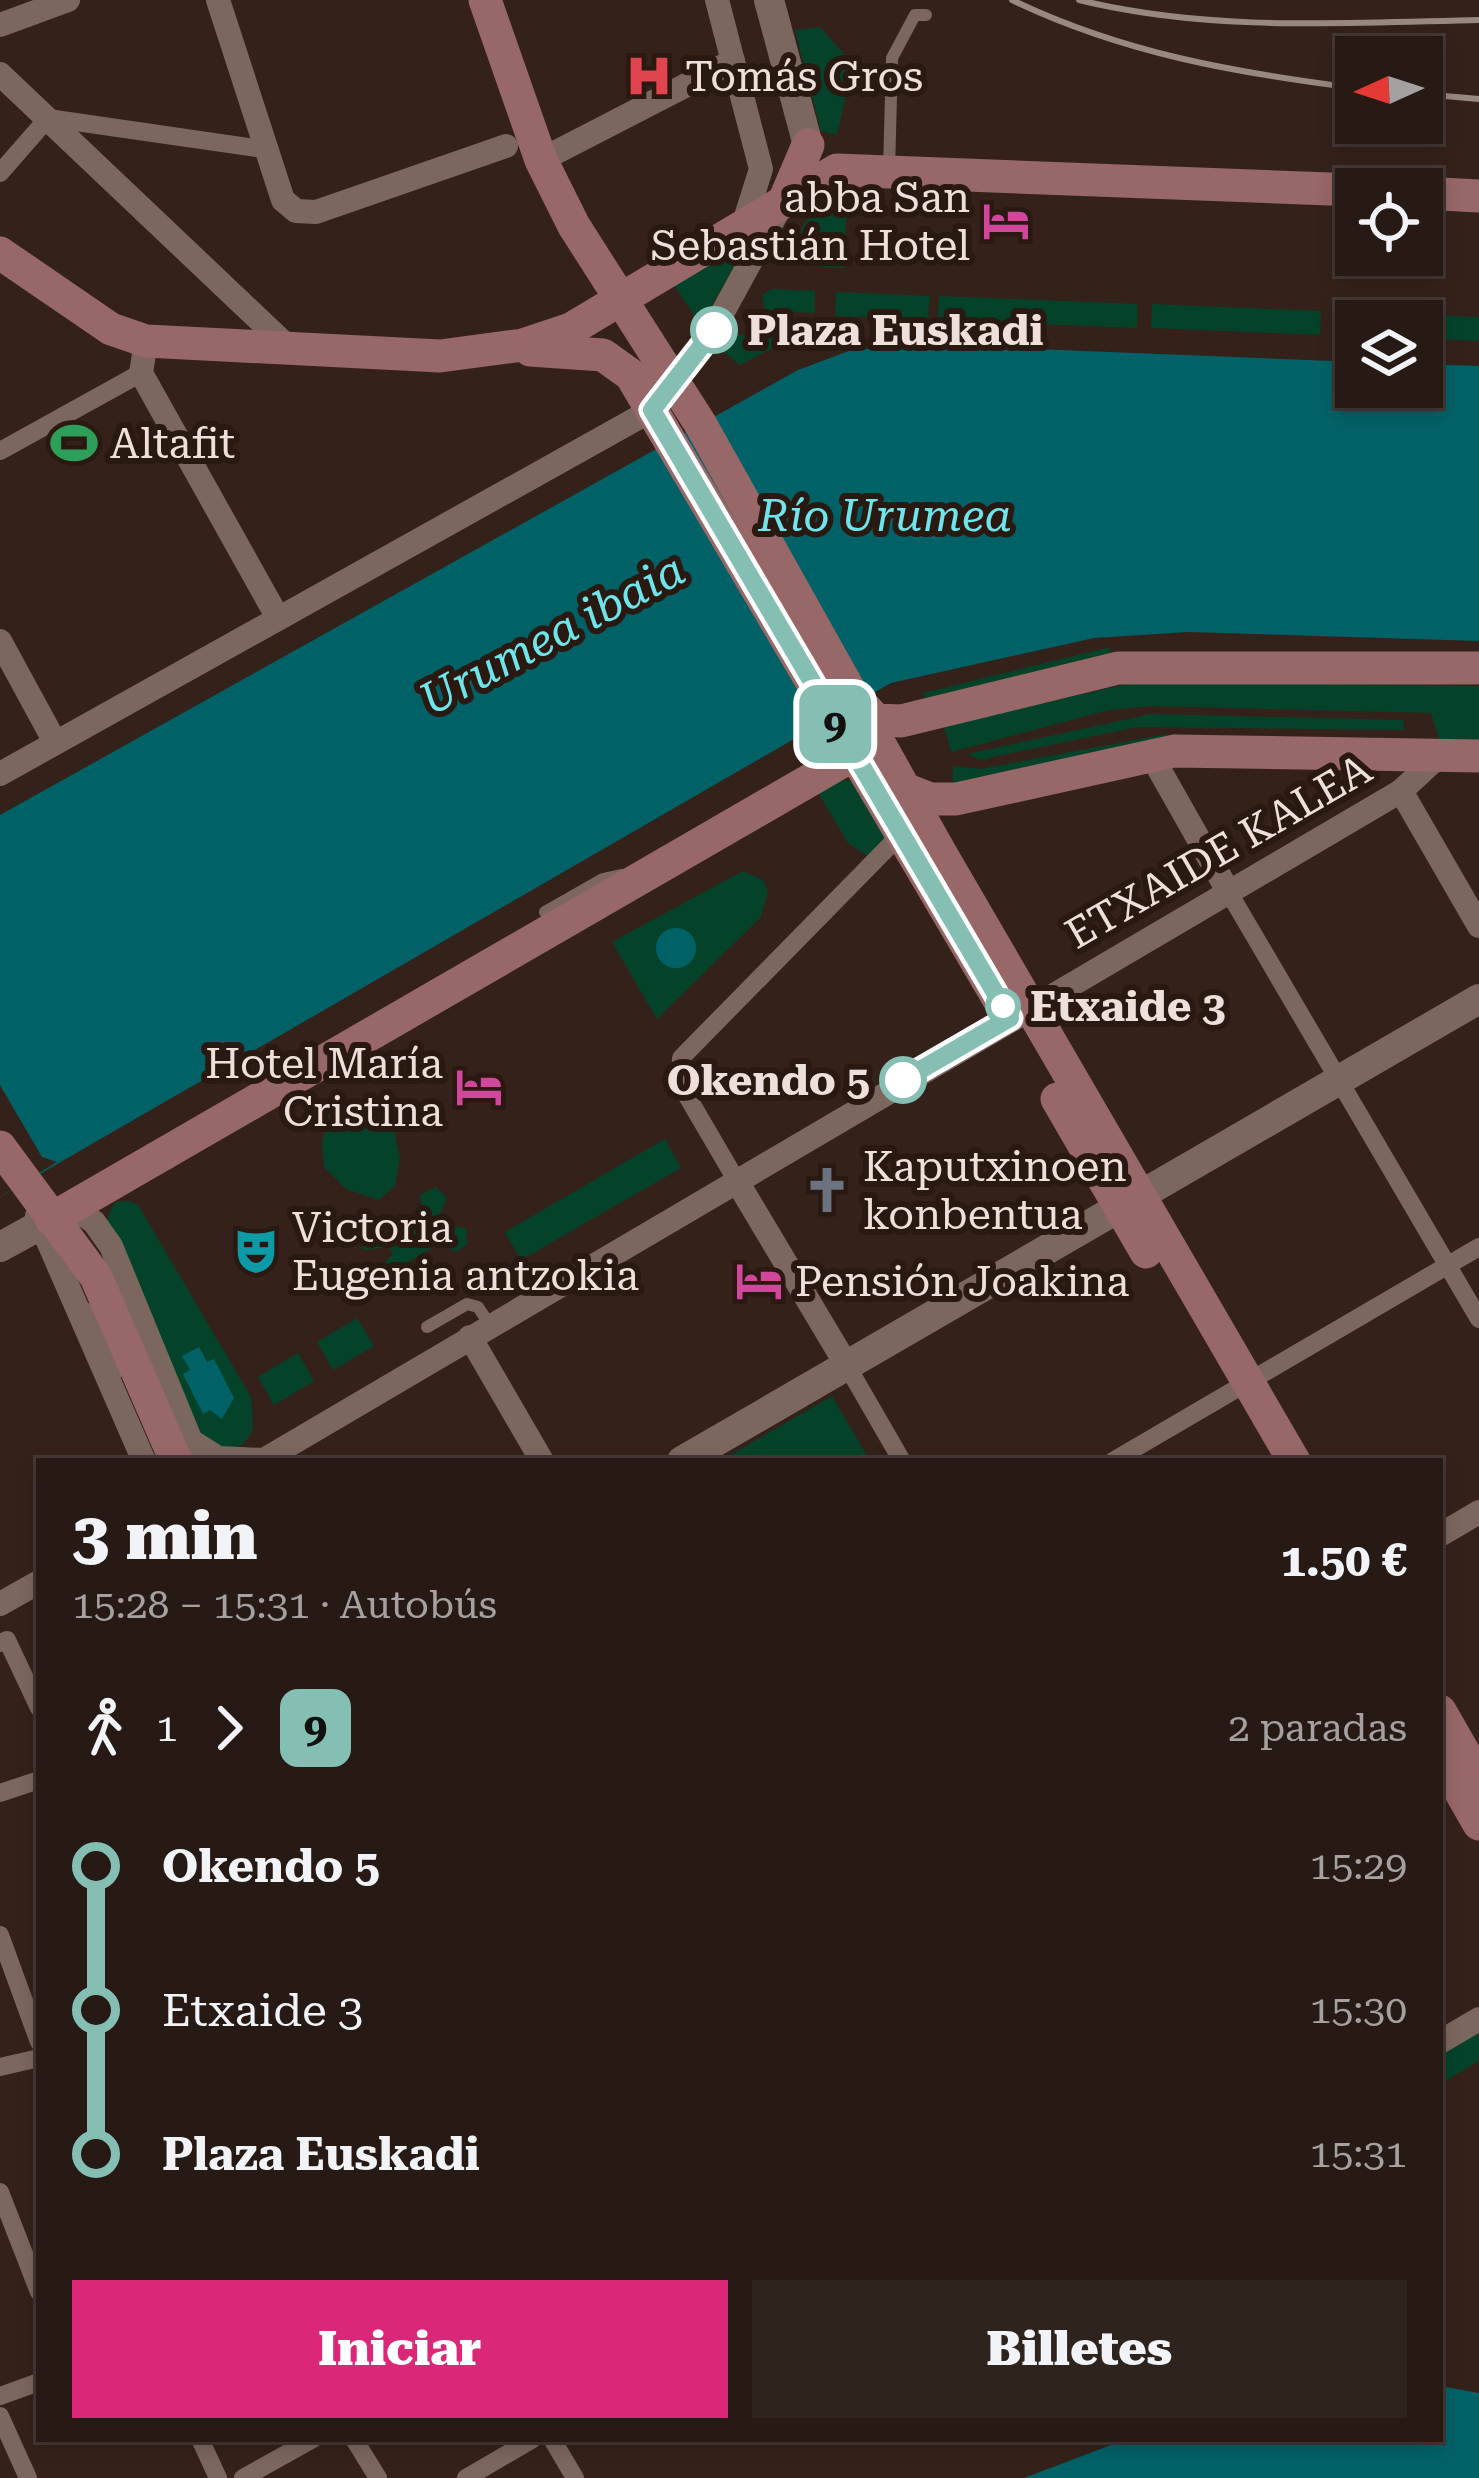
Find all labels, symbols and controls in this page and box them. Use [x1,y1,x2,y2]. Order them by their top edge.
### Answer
north arrow [1335,36,1443,144]
map controls [1335,36,1443,408]
hospital icon: Tomás Gros [624,51,674,101]
place label: Tomás Gros [685,52,923,101]
button: locate [1335,168,1443,276]
place label: abba San Sebastián Hotel [650,173,970,270]
hotel icon: abba San Sebastián Hotel [981,196,1031,246]
button: layers [1335,300,1443,408]
place label: Plaza Euskadi [747,306,1043,355]
marker: Plaza Euskadi [692,308,736,352]
sports icon: Altafit [49,418,99,468]
place label: Altafit [110,419,235,468]
water label: Río Urumea [757,489,1012,542]
water label: Urumea ibaia [411,543,693,726]
line badge: 9 [796,685,874,763]
text: 9 [823,699,847,748]
street label: ETXAIDE KALEA [1057,744,1380,959]
place label: Etxaide 3 [1030,982,1226,1031]
marker: Etxaide 3 [987,990,1019,1022]
place label: Hotel María Cristina [205,1039,443,1136]
place label: Okendo 5 [667,1056,870,1105]
marker: Okendo 5 [881,1058,925,1102]
hotel icon: Hotel María Cristina [454,1062,504,1112]
place label: Kaputxinoen konbentua [863,1142,1126,1239]
church icon: Kaputxinoen konbentua [802,1165,852,1215]
place label: Victoria Eugenia antzokia [292,1203,639,1300]
theatre icon: Victoria Eugenia antzokia [231,1226,281,1276]
hotel icon: Pensión Joakina [734,1256,784,1306]
place label: Pensión Joakina [795,1257,1129,1306]
text: 3 min [72,1498,258,1575]
text: 1.50 € [1281,1534,1407,1587]
text: 15:28 – 15:31 · Autobús [72,1582,497,1628]
icon: walk [72,1695,138,1761]
icon: forward [196,1695,262,1761]
text: 9 [304,1703,327,1752]
text: 1 [156,1705,178,1751]
text: 2 paradas [1228,1705,1407,1751]
text: Okendo 5 [162,1840,380,1893]
text: 15:29 [1310,1843,1407,1889]
text: Etxaide 3 [162,1984,363,2037]
text: 15:30 [1310,1987,1407,2033]
text: Plaza Euskadi [162,2128,480,2181]
text: 15:31 [1310,2131,1407,2177]
button: Iniciar [72,2280,728,2418]
button: Billetes [752,2280,1407,2418]

